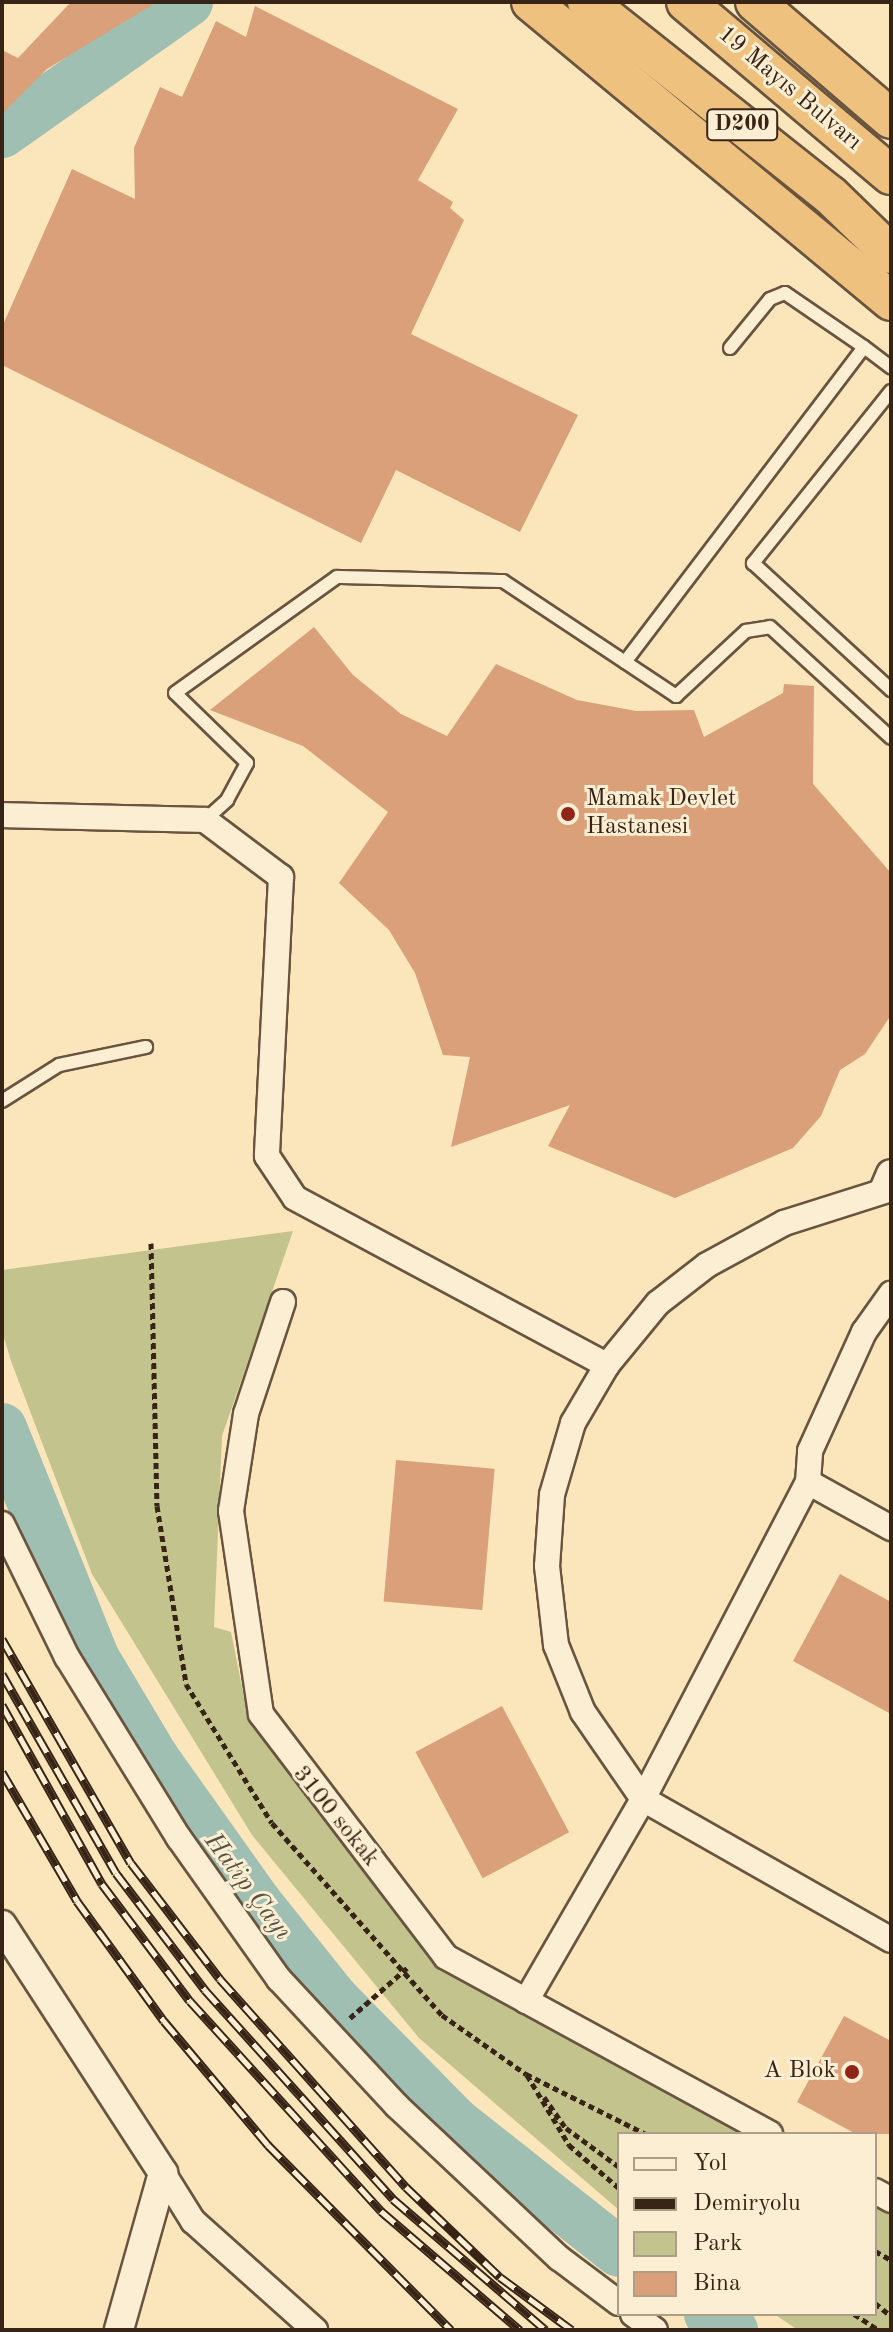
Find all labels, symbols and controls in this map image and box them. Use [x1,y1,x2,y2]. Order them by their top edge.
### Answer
street label: 19 Mayıs Bulvarı [711,21,867,157]
road number: D200 [706,107,778,143]
place label: Mamak Devlet Hastanesi [586,786,736,842]
marker: Mamak Devlet Hastanesi [557,803,579,825]
street label: 3100 sokak [286,1761,384,1873]
water label: Hatip Çayı [197,1827,297,1947]
place label: A Blok [764,2058,836,2086]
marker: A Blok [843,2063,861,2081]
legend [617,2132,877,2316]
text: Yol [693,2152,727,2176]
text: Demiryolu [693,2192,801,2216]
text: Park [693,2232,742,2256]
text: Bina [693,2272,741,2296]

